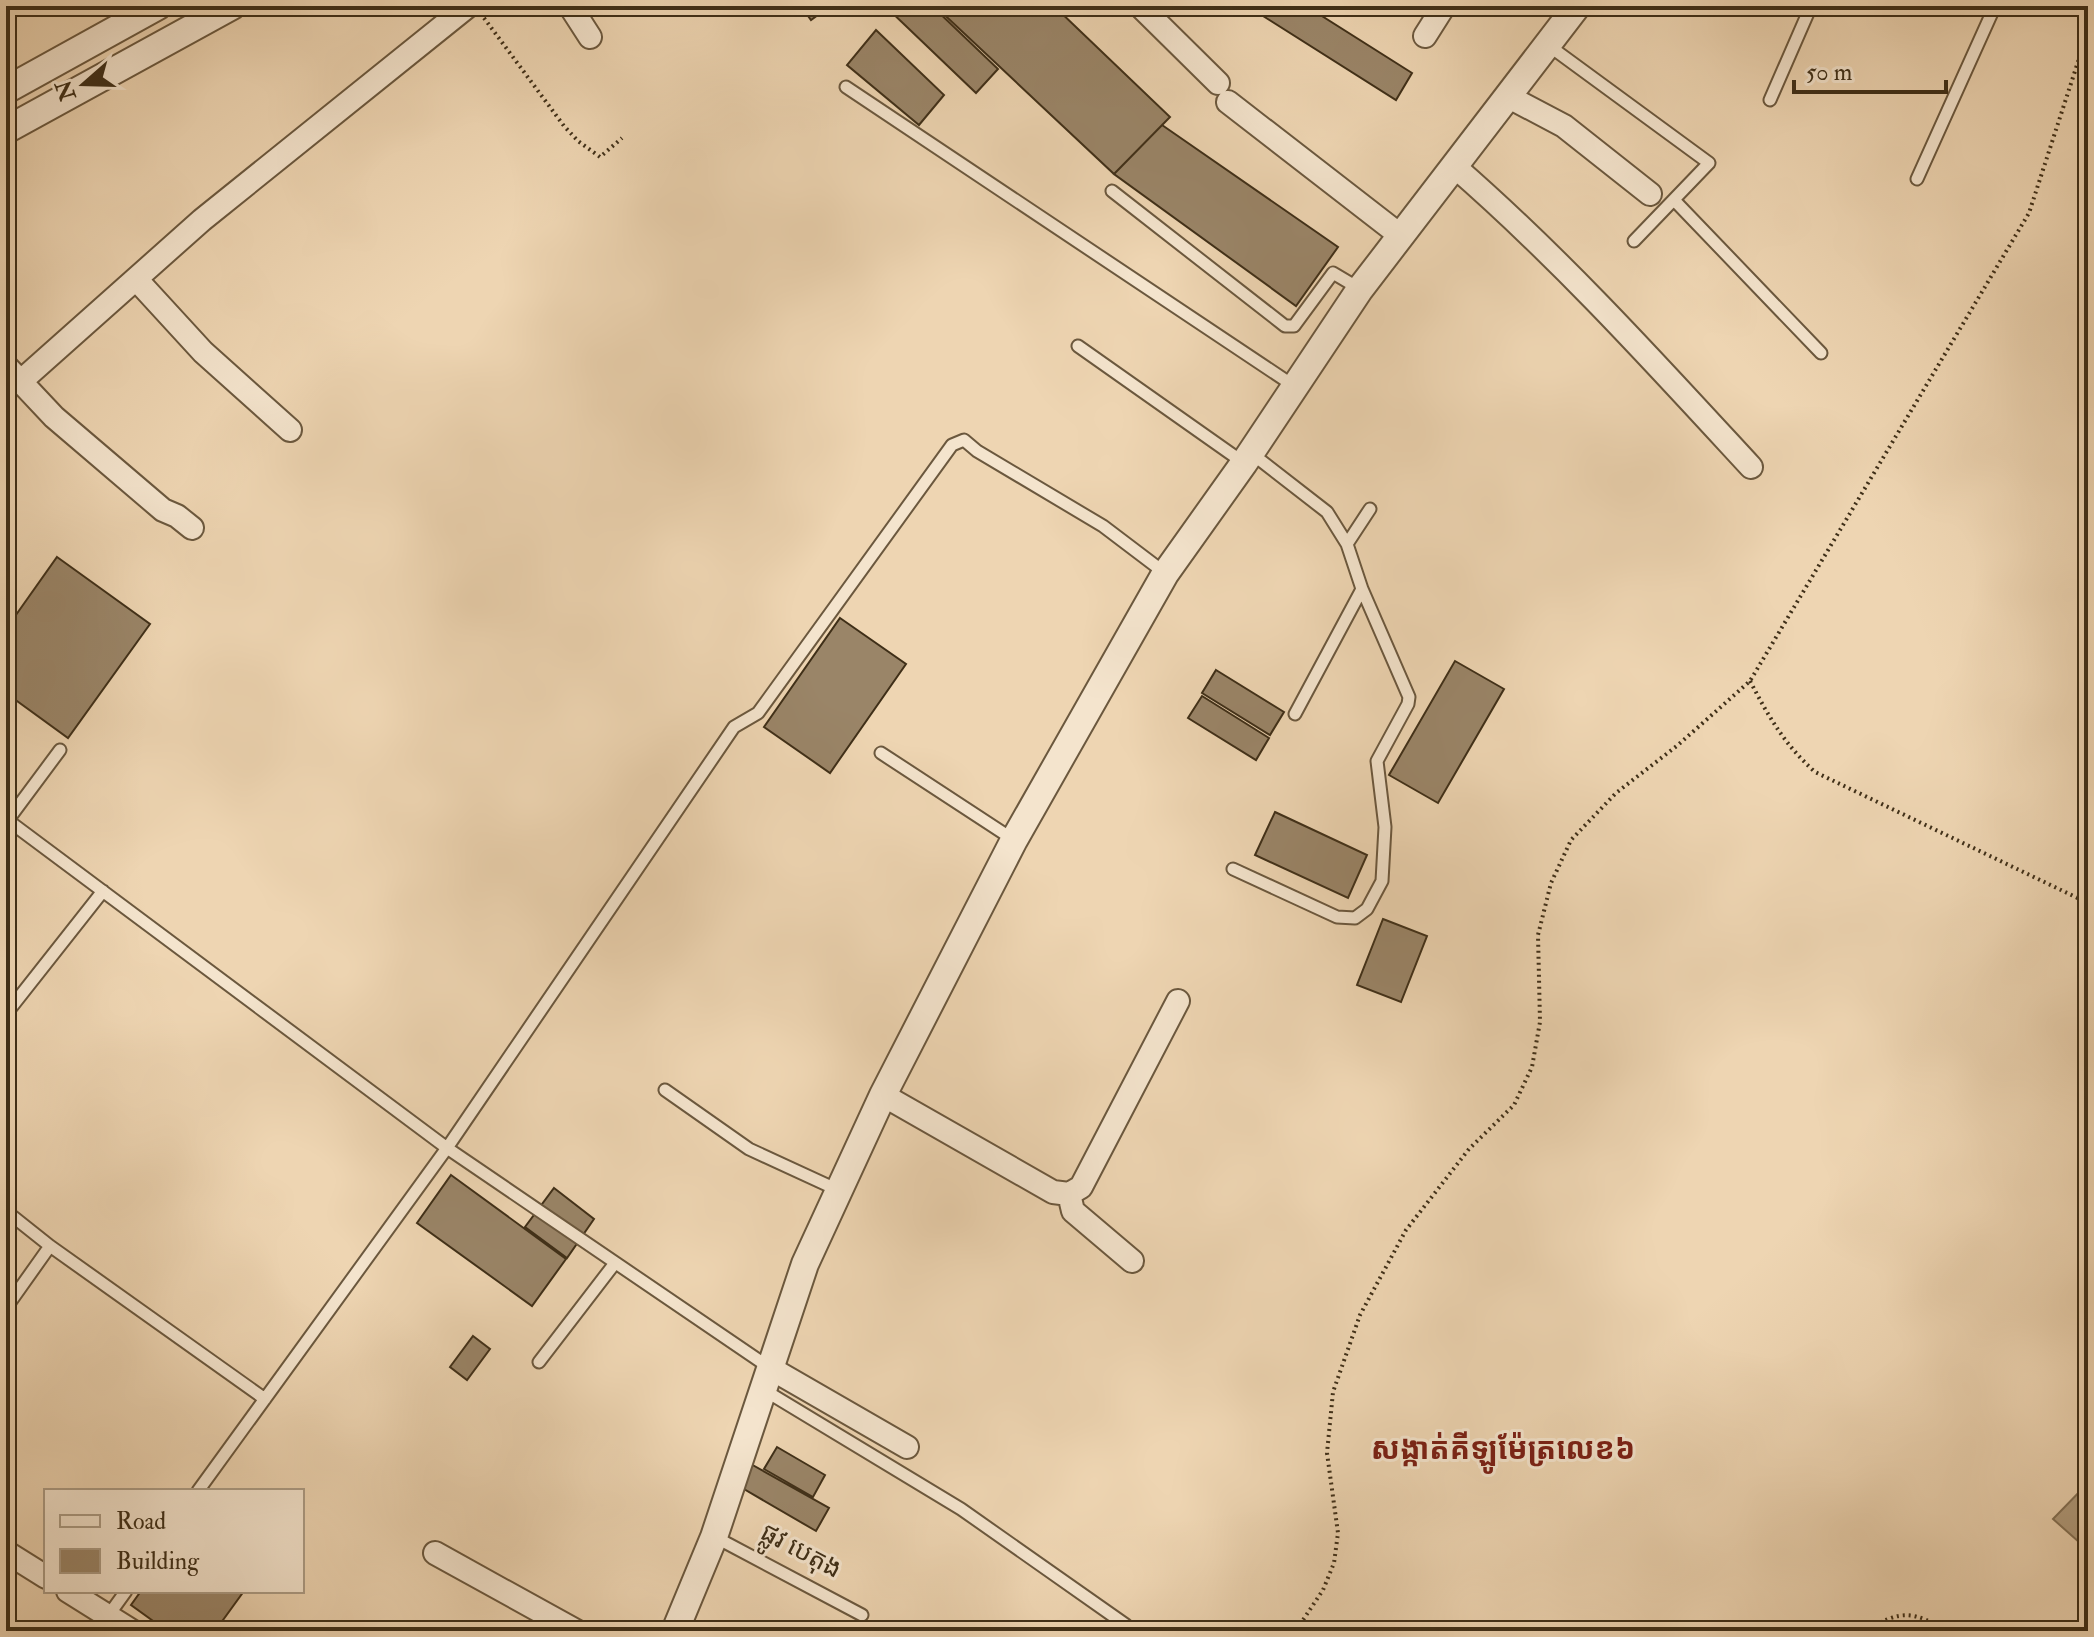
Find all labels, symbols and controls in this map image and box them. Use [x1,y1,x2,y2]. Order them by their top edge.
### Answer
north arrow [44,44,124,124]
scale bar [1794,44,1946,94]
text: 50 m [1806,57,1853,88]
text: N [50,76,83,105]
district label: សង្កាត់គីឡូម៉ែត្រលេខ៦ [1371,1431,1635,1474]
legend [44,1489,304,1593]
text: Road [116,1506,166,1537]
street label: ផ្លូវ បេតុង [752,1516,847,1592]
text: Building [116,1546,200,1577]

